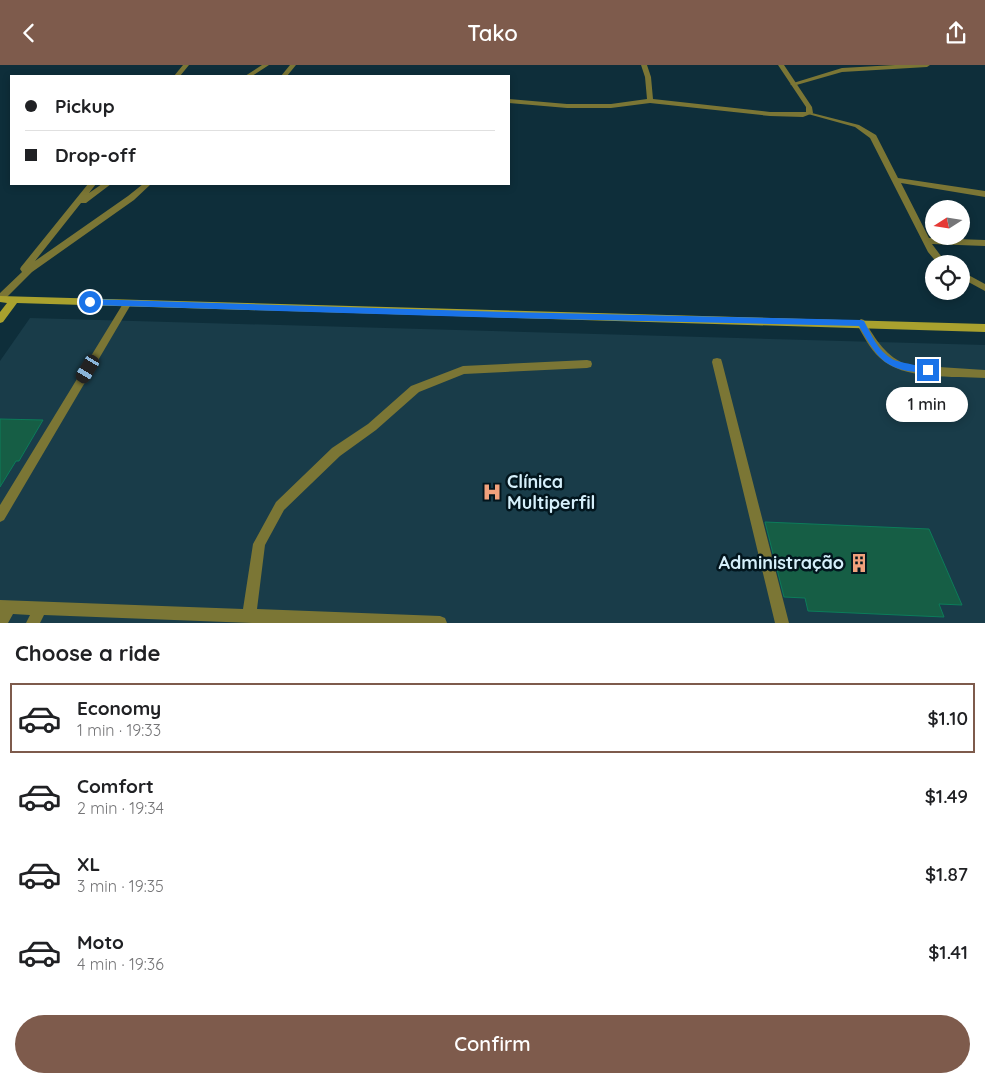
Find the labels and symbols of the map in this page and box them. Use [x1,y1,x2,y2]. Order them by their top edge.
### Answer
north arrow [925,200,970,245]
route start [79,291,101,313]
car [73,352,102,386]
route end [917,359,939,381]
callout: 1 min [887,387,969,423]
place label: Clínica Multiperfil [507,470,595,514]
hospital icon: Clínica Multiperfil [481,481,503,503]
place label: Administração [719,551,844,574]
building icon: Administração [848,552,870,574]

